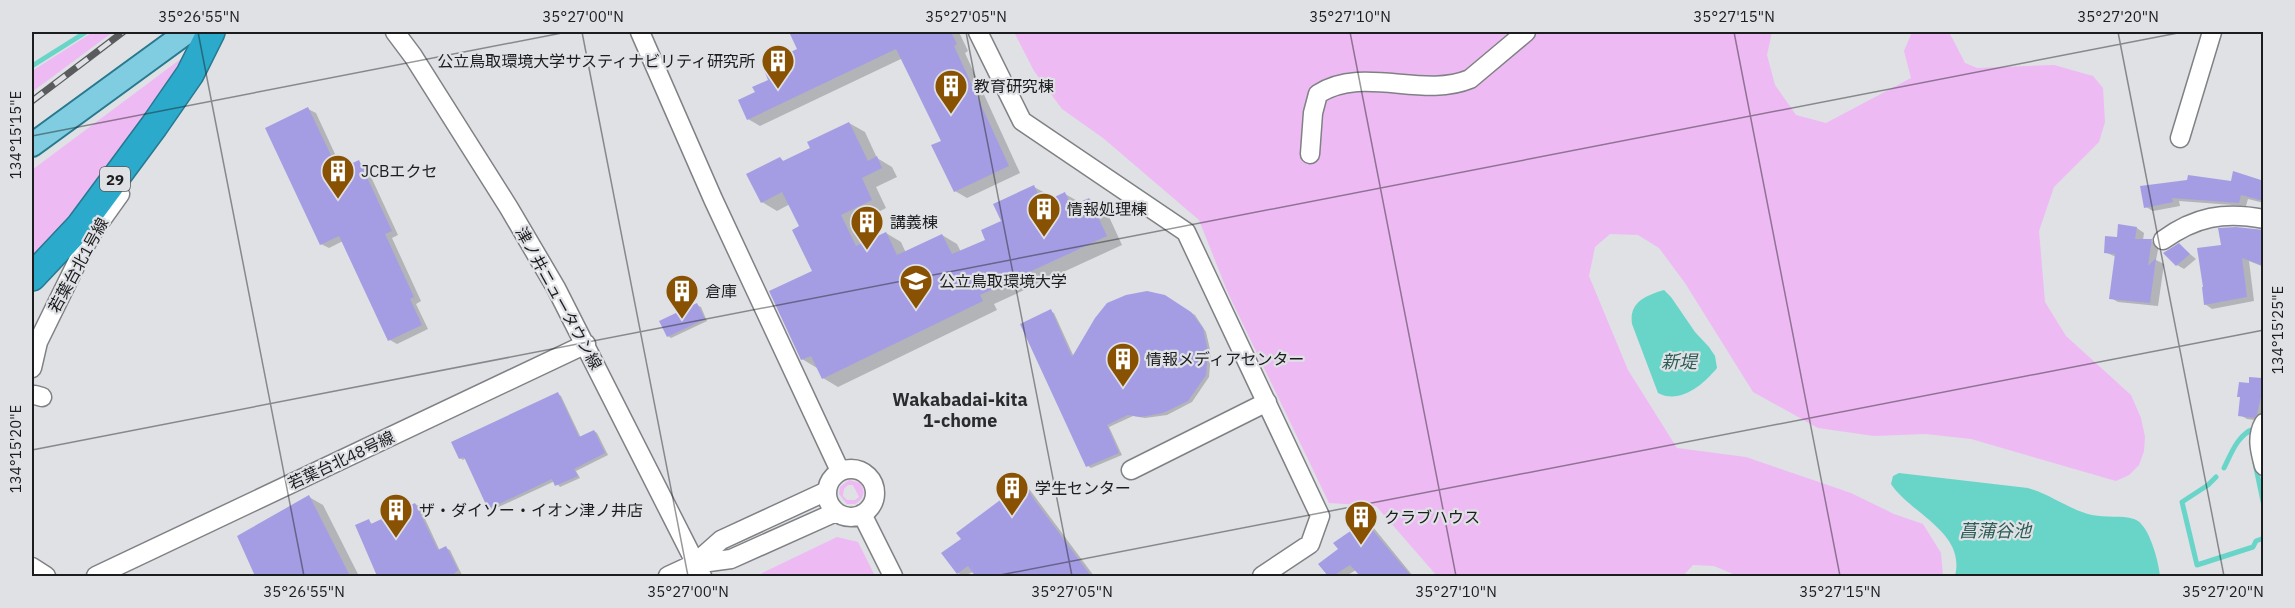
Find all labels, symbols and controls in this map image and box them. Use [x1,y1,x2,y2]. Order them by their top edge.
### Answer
text: 35°26'55"N [158,7,240,26]
text: 35°27'00"N [542,7,624,26]
text: 35°27'05"N [925,7,1007,26]
text: 35°27'10"N [1309,7,1391,26]
text: 35°27'15"N [1693,7,1775,26]
text: 35°27'20"N [2077,7,2159,26]
building icon: 公立鳥取環境大学サスティナビリティ研究所 [760,43,796,90]
place label: 公立鳥取環境大学サスティナビリティ研究所 [437,51,755,71]
building icon: 教育研究棟 [933,68,969,115]
place label: 教育研究棟 [974,76,1054,96]
text: 134°15'15"E [6,91,25,179]
building icon: JCBエクセ [320,153,356,200]
place label: JCBエクセ [361,161,438,181]
road number: 29 [100,167,130,191]
building icon: 情報処理棟 [1026,191,1062,238]
place label: 情報処理棟 [1067,199,1147,219]
building icon: 講義棟 [849,204,885,251]
place label: 講義棟 [890,212,938,232]
street label: 若葉台北1号線 [44,214,112,316]
street label: 津ノ井ニュータウン線 [511,223,607,373]
school or university icon: 公立鳥取環境大学 [898,263,934,310]
place label: 公立鳥取環境大学 [939,271,1067,291]
building icon: 倉庫 [664,273,700,320]
place label: 倉庫 [705,281,737,301]
text: 134°15'25"E [2268,286,2287,374]
building icon: 情報メディアセンター [1105,341,1141,388]
place label: 情報メディアセンター [1146,349,1305,369]
water label: 新堤 [1661,350,1699,373]
district label: Wakabadai-kita 1-chome [892,388,1028,432]
text: 134°15'20"E [6,405,25,493]
street label: 若葉台北48号線 [285,427,397,493]
building icon: 学生センター [994,470,1030,517]
place label: 学生センター [1035,478,1131,498]
building icon: ザ・ダイソー・イオン津ノ井店 [378,492,414,539]
building icon: クラブハウス [1343,499,1379,546]
place label: ザ・ダイソー・イオン津ノ井店 [419,500,643,520]
place label: クラブハウス [1384,507,1480,527]
water label: 菖蒲谷池 [1959,519,2033,542]
text: 35°26'55"N [263,582,345,601]
text: 35°27'00"N [647,582,729,601]
text: 35°27'05"N [1031,582,1113,601]
text: 35°27'10"N [1415,582,1497,601]
text: 35°27'15"N [1799,582,1881,601]
text: 35°27'20"N [2182,582,2264,601]

